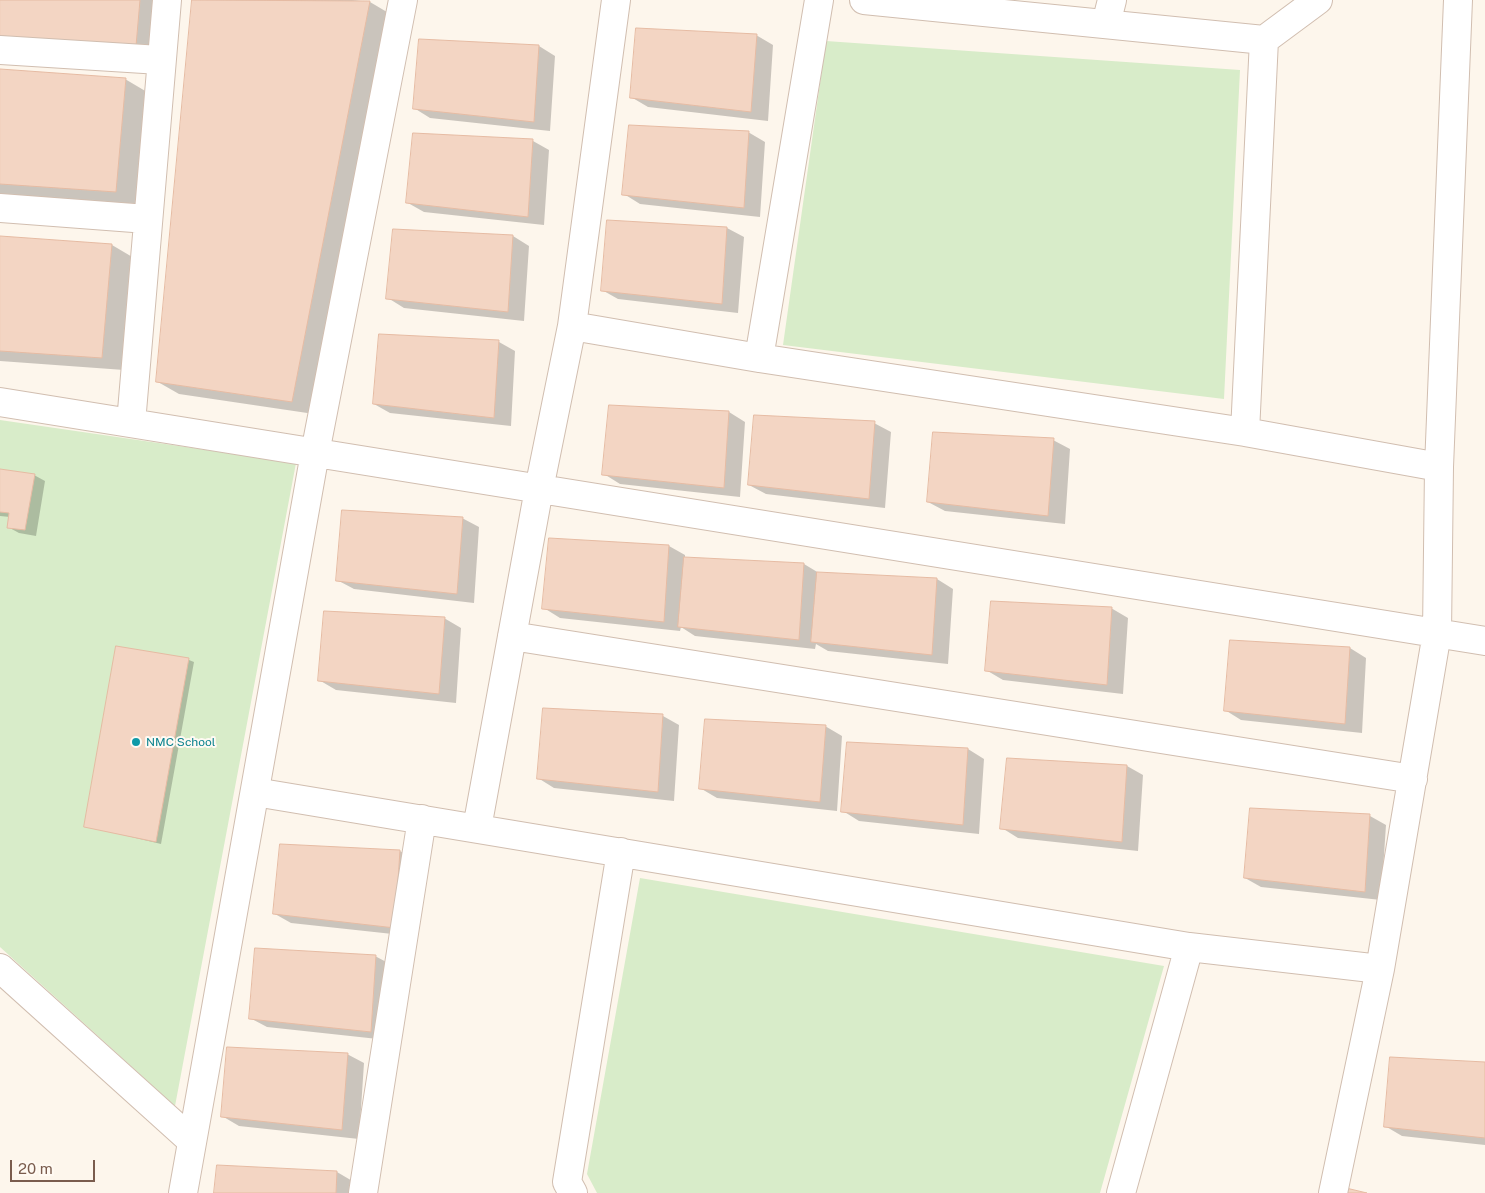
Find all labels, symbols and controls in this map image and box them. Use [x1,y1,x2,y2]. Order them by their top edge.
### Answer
place label: NMC School [146,735,215,749]
marker: NMC School [130,736,142,748]
scale bar [12,1150,98,1182]
text: 20 m [18,1160,53,1177]

